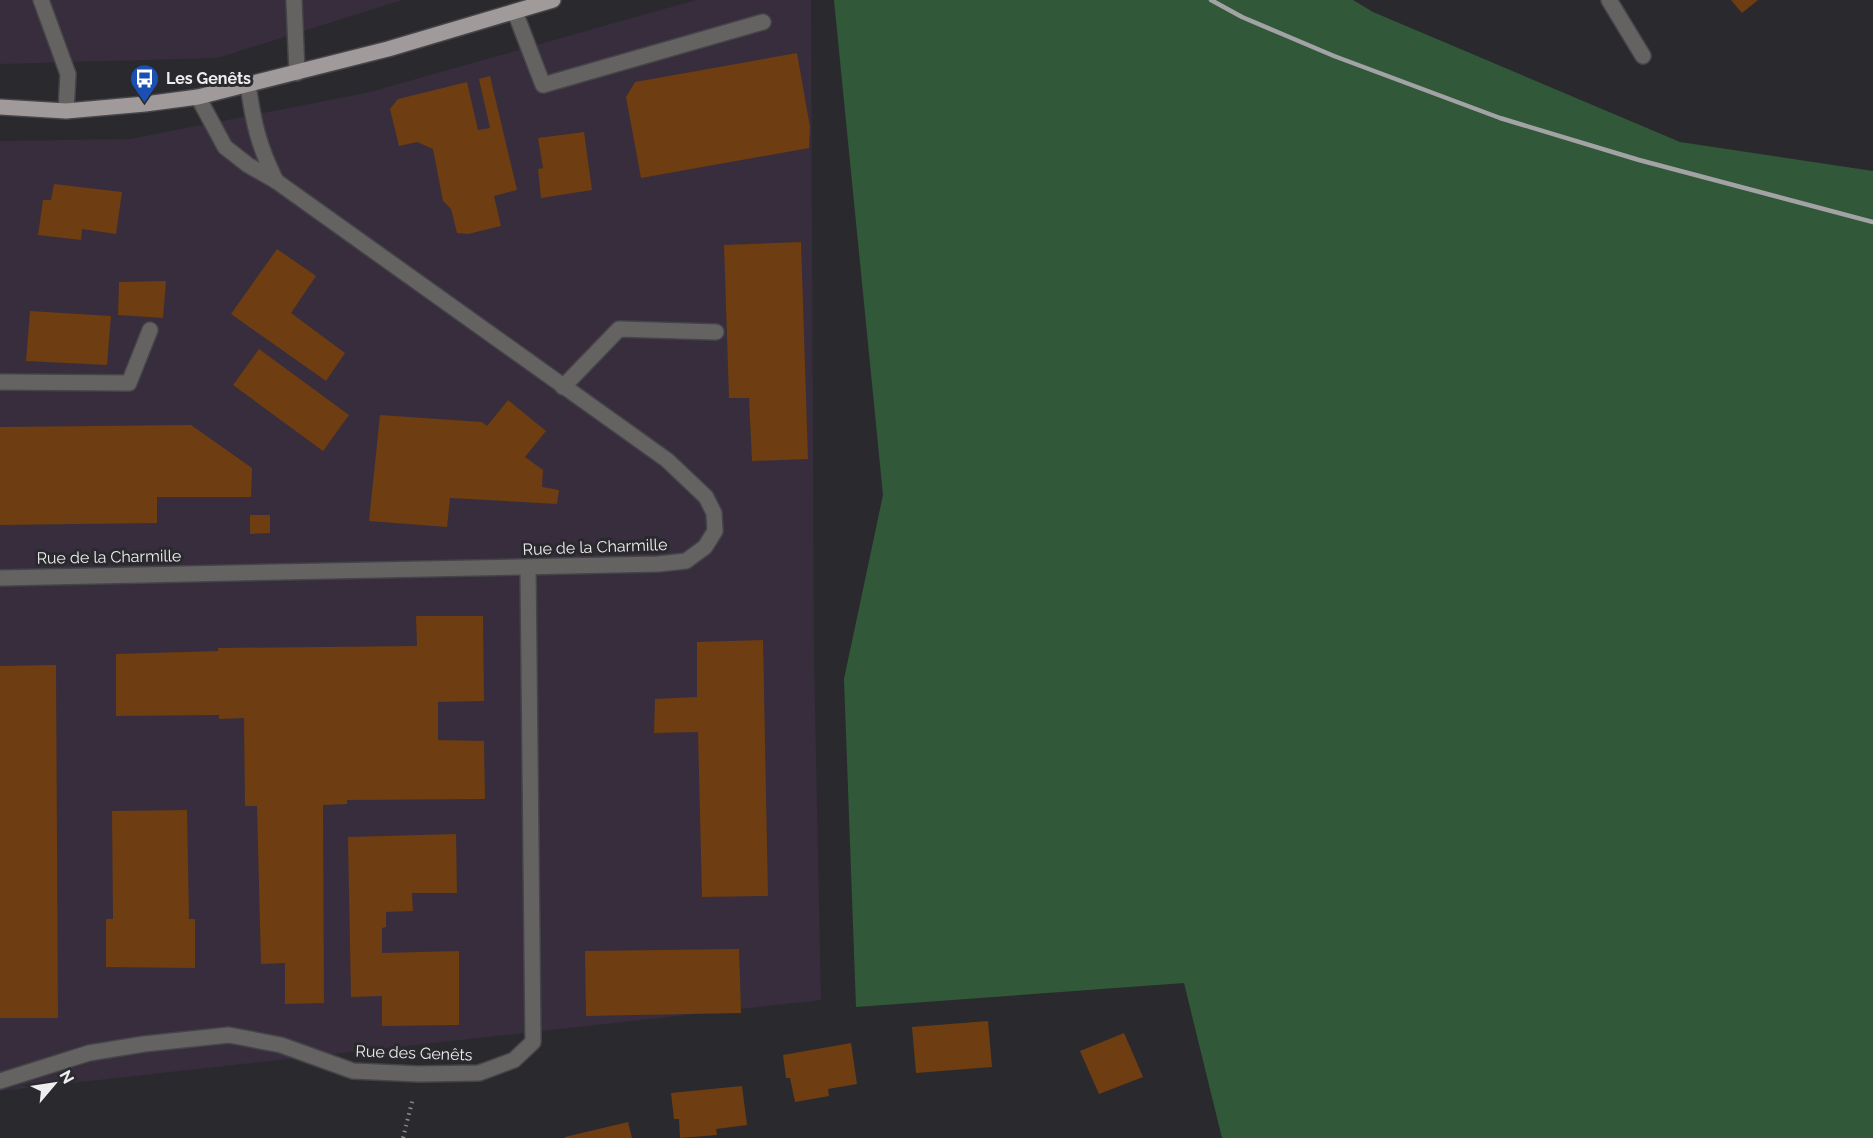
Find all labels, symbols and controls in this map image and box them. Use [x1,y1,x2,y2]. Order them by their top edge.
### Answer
bus stop icon: Les Genêts [129,62,161,104]
place label: Les Genêts [166,69,251,88]
street label: Rue de la Charmille [522,535,668,559]
street label: Rue de la Charmille [36,546,182,568]
street label: Rue des Genêts [355,1041,473,1065]
north arrow [24,1054,84,1114]
text: N [55,1067,78,1087]

